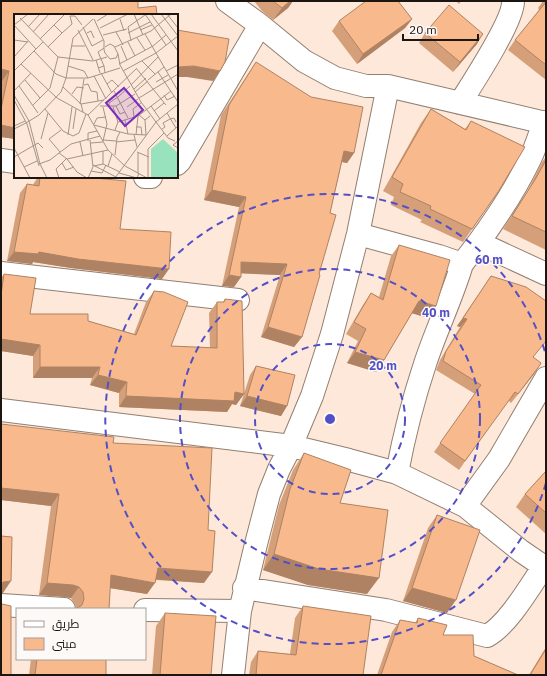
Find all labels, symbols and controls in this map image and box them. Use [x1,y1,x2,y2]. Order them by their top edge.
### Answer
inset map [14,14,178,178]
scale bar [403,16,478,42]
text: 20 m [409,22,437,37]
text: 60 m [475,252,503,267]
text: 40 m [422,305,450,320]
text: 20 m [369,358,397,373]
centre of rings [323,412,337,426]
legend [16,608,146,660]
text: طريق [52,616,80,631]
text: مبنى [52,636,77,651]

